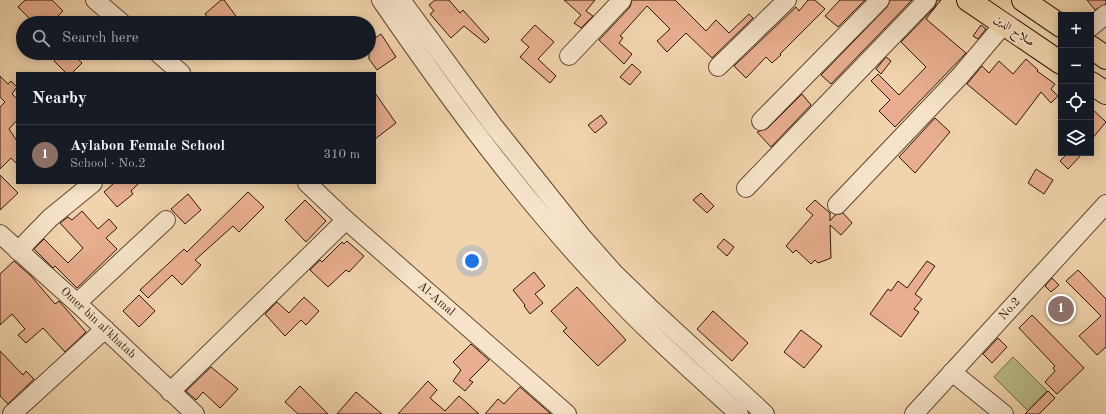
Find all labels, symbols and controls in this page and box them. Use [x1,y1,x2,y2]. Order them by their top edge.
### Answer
map controls [1058,12,1094,156]
button: + [1058,12,1094,48]
street label: صلاح الدين [989,13,1037,52]
search box [16,16,376,60]
icon: search [30,27,52,49]
text: Search here [62,31,139,46]
button: − [1058,48,1094,84]
button: locate [1058,84,1094,120]
text: Nearby [32,90,87,107]
button: layers [1058,120,1094,156]
text: Aylabon Female School [70,139,225,154]
text: 1 [41,148,49,161]
text: 310 m [323,148,360,161]
text: School · No.2 [70,157,146,170]
your location [462,251,482,271]
street label: Al-Amal [415,280,457,318]
street label: Omer bin al'khatab [58,285,138,361]
pin: 1 [1048,294,1074,324]
street label: No.2 [997,296,1023,322]

